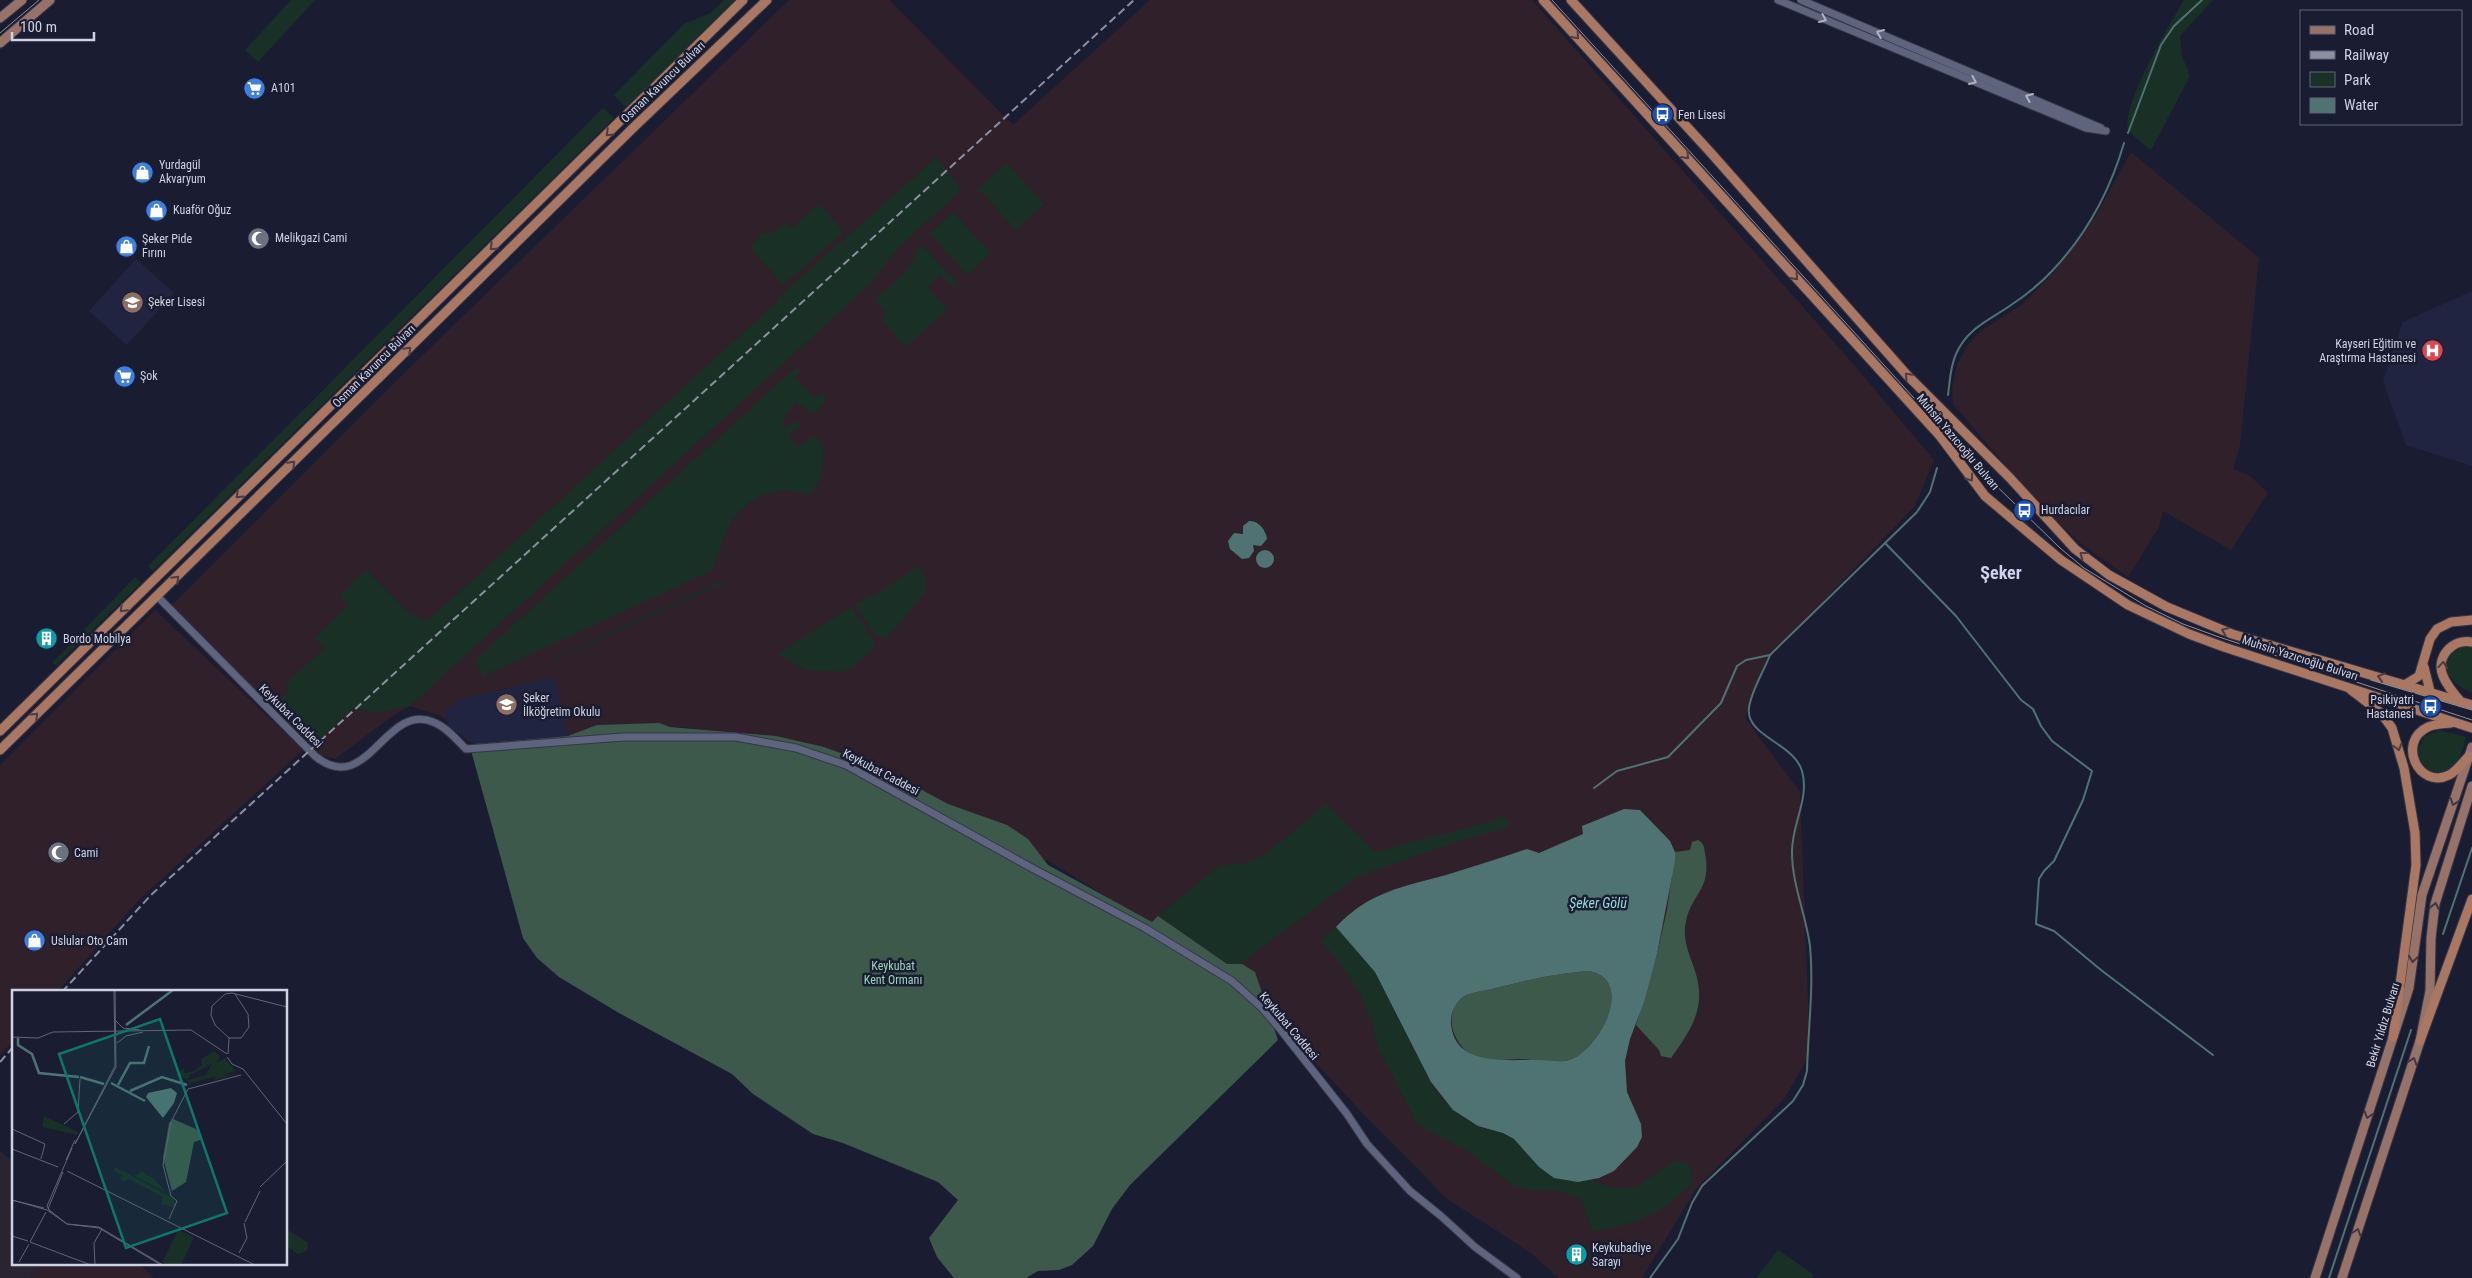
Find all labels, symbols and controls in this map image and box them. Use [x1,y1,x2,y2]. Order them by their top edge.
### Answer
scale bar [12,10,95,42]
legend [2300,10,2462,125]
one-way arrow [1818,12,1827,23]
text: 100 m [20,18,57,36]
text: Road [2344,21,2374,39]
one-way arrow [1876,29,1884,39]
one-way arrow [1570,31,1579,40]
street label: Osman Kavuncu Bulvarı [618,38,708,126]
text: Railway [2344,46,2389,64]
text: Park [2344,71,2371,89]
one-way arrow [1968,75,1977,86]
supermarket icon: A101 [243,76,267,100]
place label: A101 [271,81,296,95]
one-way arrow [2025,92,2034,103]
text: Water [2344,96,2379,114]
bus stop icon: Fen Lisesi [1650,103,1674,127]
place label: Fen Lisesi [1678,108,1726,122]
one-way arrow [606,127,615,136]
one-way arrow [1680,151,1689,160]
place label: Yurdagül Akvaryum [159,158,206,186]
shop icon: Yurdagül Akvaryum [131,160,155,184]
shop icon: Kuaför Oğuz [145,198,169,222]
place label: Kuaför Oğuz [173,203,231,217]
mosque icon: Melikgazi Cami [247,226,271,250]
place label: Melikgazi Cami [275,231,347,245]
place label: Şeker Pide Fırını [142,232,193,260]
shop icon: Şeker Pide Fırını [114,234,138,258]
one-way arrow [490,241,499,250]
one-way arrow [1789,271,1798,280]
school or university icon: Şeker Lisesi [120,290,144,314]
place label: Şeker Lisesi [148,295,205,309]
street label: Osman Kavuncu Bulvarı [330,322,418,410]
place label: Kayseri Eğitim ve Araştırma Hastanesi [2319,337,2416,365]
hospital icon: Kayseri Eğitim ve Araştırma Hastanesi [2420,339,2444,363]
one-way arrow [402,347,411,356]
supermarket icon: Şok [112,364,136,388]
place label: Şok [140,369,158,383]
one-way arrow [1905,373,1914,382]
street label: Muhsin Yazıcıoğlu Bulvarı [1914,391,2002,493]
one-way arrow [286,461,295,470]
one-way arrow [1964,472,1973,482]
one-way arrow [236,489,245,498]
bus stop icon: Hurdacılar [2013,498,2037,522]
place label: Hurdacılar [2041,503,2090,517]
one-way arrow [2079,552,2089,561]
district label: Şeker [1980,562,2022,583]
one-way arrow [171,575,180,584]
one-way arrow [120,603,129,612]
building icon: Bordo Mobilya [35,627,59,651]
one-way arrow [2221,627,2230,638]
place label: Bordo Mobilya [63,632,131,646]
street label: Muhsin Yazıcıoğlu Bulvarı [2240,633,2360,683]
one-way arrow [2437,660,2448,668]
one-way arrow [2378,673,2386,683]
street label: Keykubat Caddesi [256,681,326,751]
place label: Şeker İlköğretim Okulu [523,691,601,719]
school or university icon: Şeker İlköğretim Okulu [495,693,519,717]
place label: Psikiyatri Hastanesi [2366,693,2414,721]
bus stop icon: Psikiyatri Hastanesi [2418,695,2442,719]
one-way arrow [29,713,38,722]
one-way arrow [2393,742,2403,750]
street label: Keykubat Caddesi [840,746,922,798]
one-way arrow [2449,797,2459,806]
mosque icon: Cami [46,841,70,865]
place label: Cami [74,846,98,860]
water label: Şeker Gölü [1569,895,1627,911]
one-way arrow [2429,902,2440,911]
shop icon: Uslular Oto Cam [23,929,47,953]
place label: Uslular Oto Cam [51,934,128,948]
one-way arrow [2408,955,2419,963]
park label: Keykubat Kent Ormanı [864,959,922,987]
street label: Bekir Yıldız Bulvarı [2363,981,2403,1069]
street label: Keykubat Caddesi [1256,989,1322,1063]
inset map [12,990,288,1266]
one-way arrow [2407,1057,2417,1065]
one-way arrow [2364,1110,2374,1118]
one-way arrow [2351,1228,2361,1236]
place label: Keykubadiye Sarayı [1592,1241,1651,1269]
building icon: Keykubadiye Sarayı [1564,1243,1588,1267]

